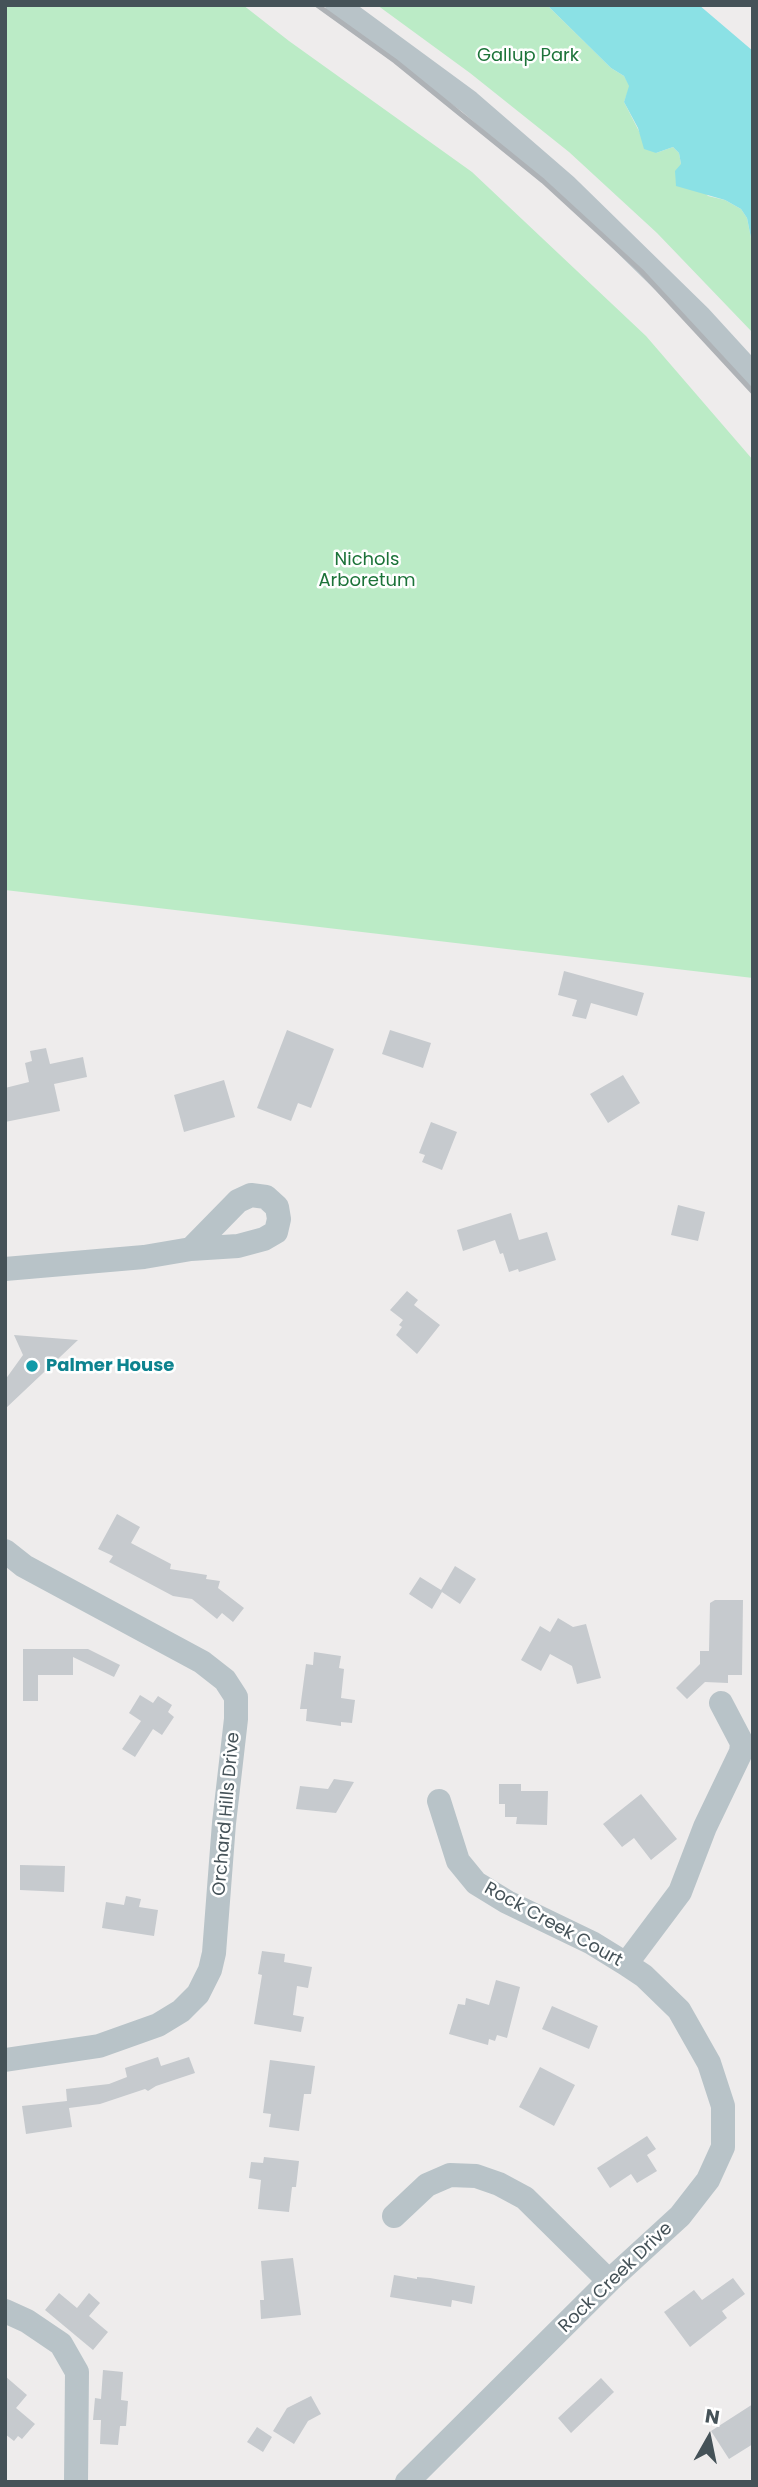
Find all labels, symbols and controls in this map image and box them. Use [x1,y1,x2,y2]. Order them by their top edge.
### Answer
park label: Gallup Park [477,45,579,67]
park label: Nichols Arboretum [318,549,416,592]
place label: Palmer House [46,1355,174,1377]
marker: Palmer House [24,1358,40,1374]
street label: Orchard Hills Drive [209,1731,245,1897]
street label: Rock Creek Court [480,1878,626,1972]
street label: Rock Creek Drive [555,2218,677,2338]
text: N [703,2402,722,2431]
north arrow [674,2403,744,2473]

